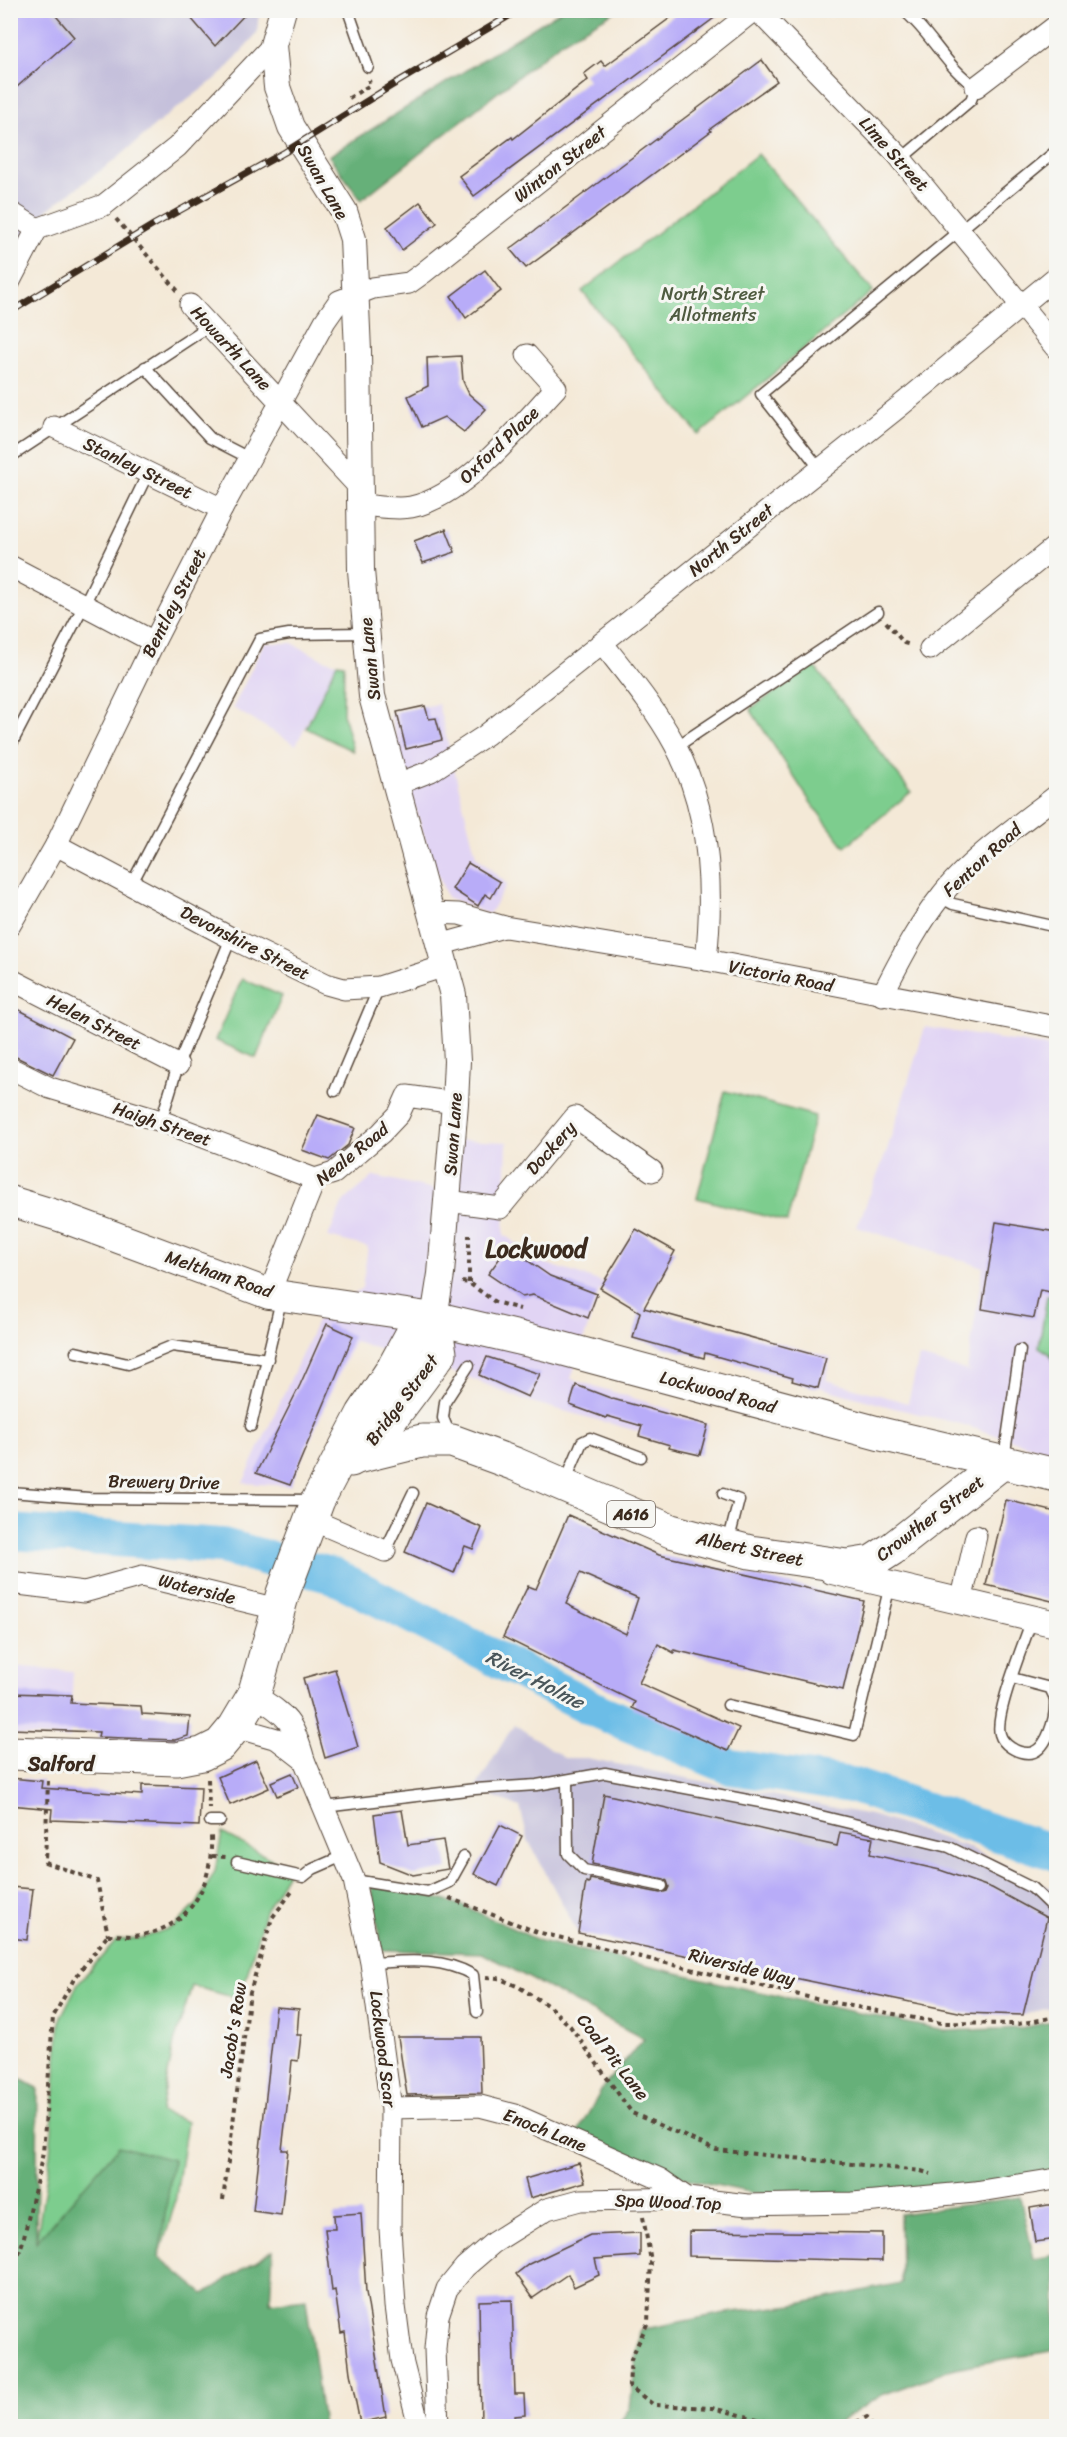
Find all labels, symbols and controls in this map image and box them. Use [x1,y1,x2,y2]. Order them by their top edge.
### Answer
street label: Lime Street [851,109,937,200]
street label: Winton Street [506,117,614,211]
street label: Swan Lane [288,138,358,226]
park label: North Street Allotments [661,278,765,331]
street label: Howarth Lane [182,297,280,399]
street label: Oxford Place [451,398,547,492]
street label: Stanley Street [78,428,198,508]
street label: North Street [681,495,782,585]
street label: Bentley Street [133,543,215,663]
street label: Swan Lane [350,616,390,702]
street label: Fenton Road [935,814,1030,905]
street label: Devonshire Street [174,896,316,990]
street label: Victoria Road [726,950,838,1002]
street label: Helen Street [41,984,147,1060]
street label: Swan Lane [434,1091,472,1176]
street label: Haigh Street [108,1092,216,1156]
street label: Neale Road [308,1113,397,1194]
street label: Dockery [518,1113,585,1183]
district label: Lockwood [485,1228,589,1270]
street label: Meltham Road [161,1241,279,1308]
street label: Bridge Street [357,1347,448,1453]
street label: Lockwood Road [656,1361,781,1423]
street label: Brewery Drive [108,1465,220,1499]
street label: Crowther Street [868,1466,992,1570]
road number: A616 [607,1501,655,1527]
street label: Albert Street [693,1522,807,1576]
street label: Waterside [155,1564,239,1614]
water label: River Holme [480,1640,591,1720]
district label: Salford [27,1747,96,1782]
street label: Riverside Way [685,1938,799,1996]
street label: Jacob's Row [210,1979,256,2081]
street label: Lockwood Scar [360,1989,406,2111]
street label: Coal Pit Lane [568,2006,658,2108]
street label: Enoch Lane [498,2099,592,2161]
street label: Spa Wood Top [614,2184,722,2220]

